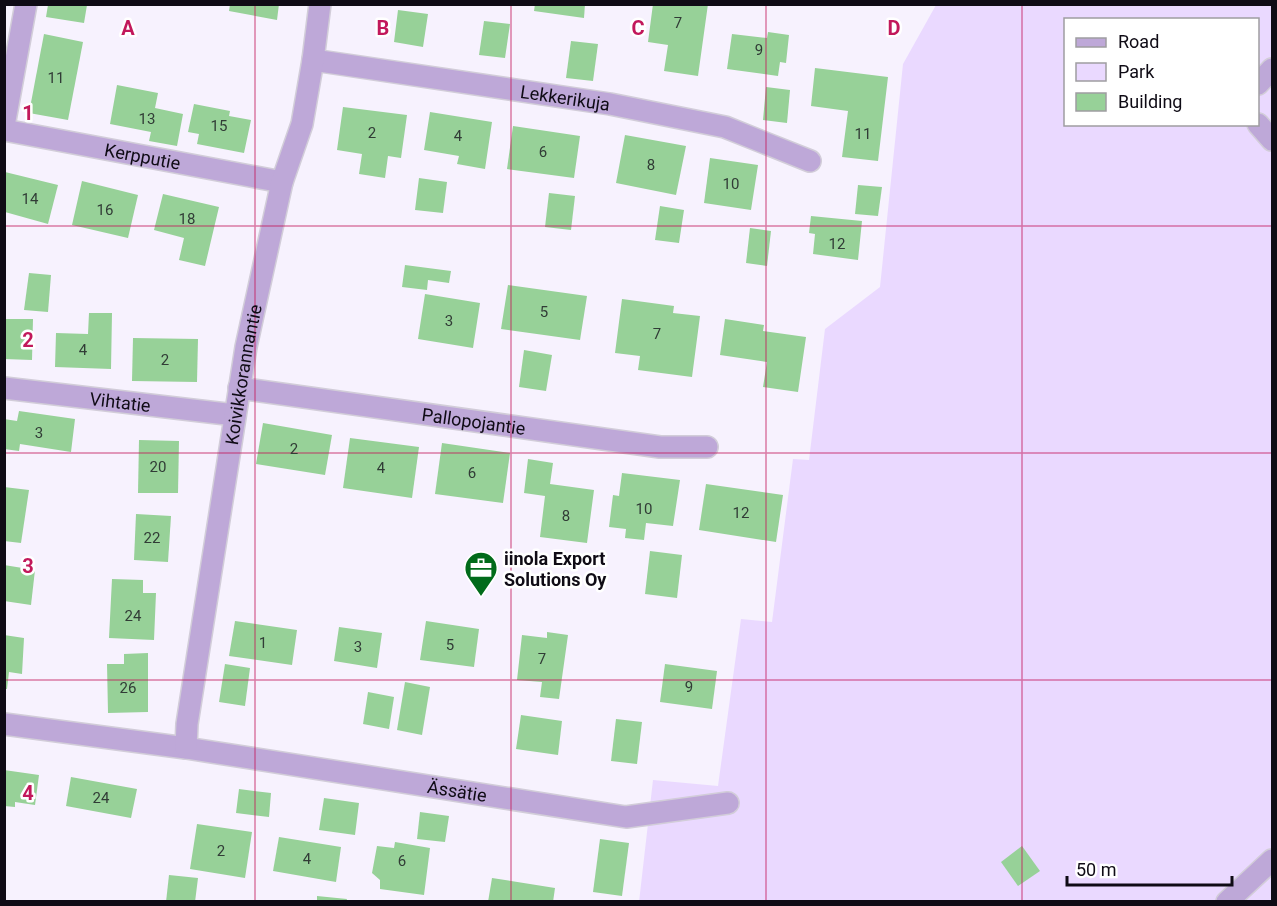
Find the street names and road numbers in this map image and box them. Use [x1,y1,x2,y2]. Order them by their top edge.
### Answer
street label: Lekkerikuja [519,80,612,114]
street label: Kerpputie [103,139,182,173]
street label: Koivikkorannantie [220,302,266,446]
street label: Vihtatie [89,388,152,416]
street label: Pallopojantie [421,403,527,439]
street label: Ässätie [426,775,488,806]

